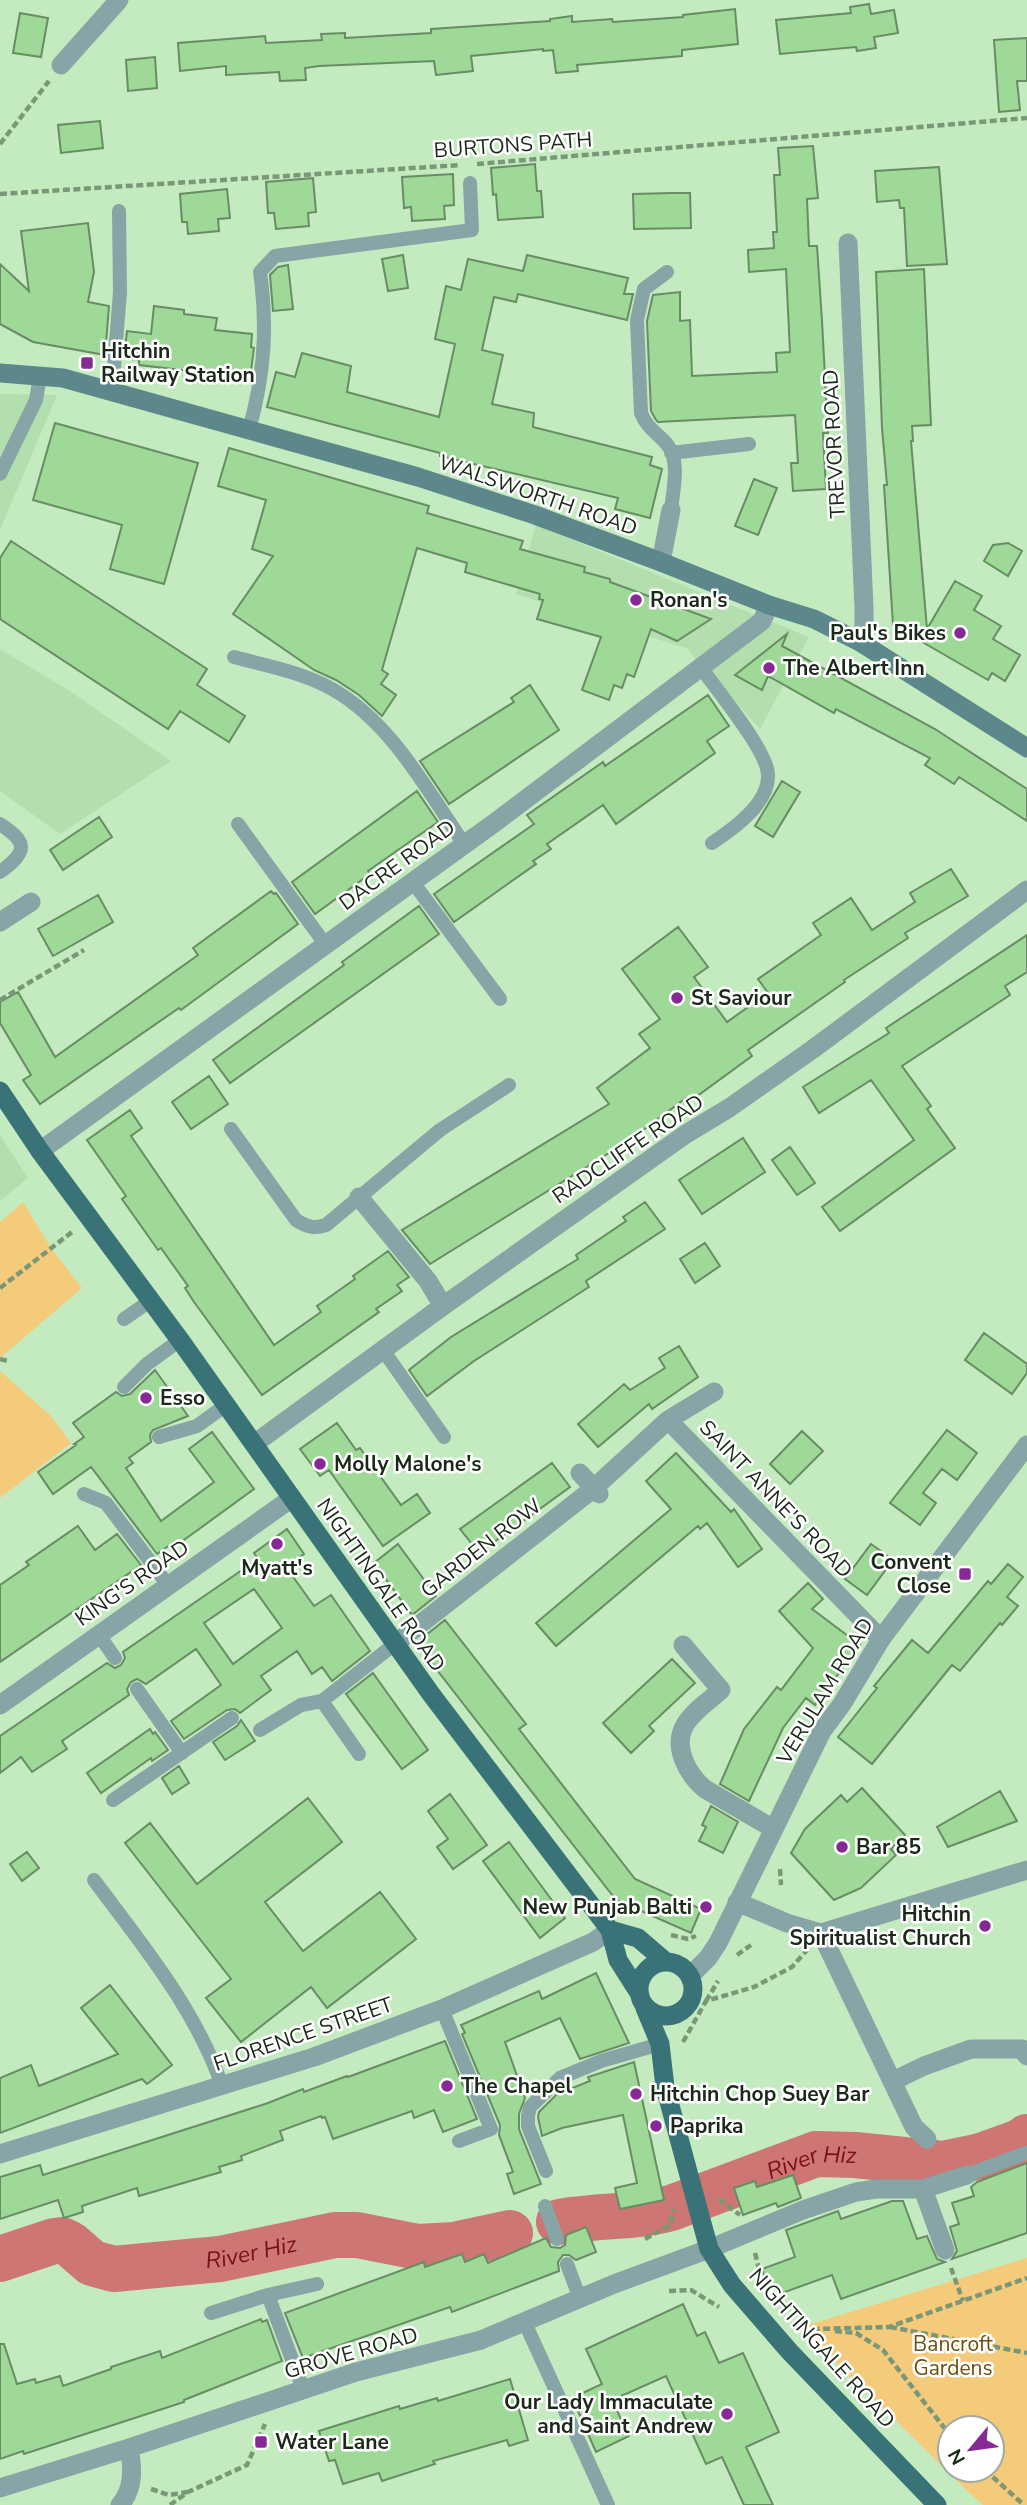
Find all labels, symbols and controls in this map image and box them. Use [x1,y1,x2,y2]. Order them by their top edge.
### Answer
street label: BURTONS PATH [433,125,593,165]
place label: Hitchin Railway Station [101,337,255,389]
marker: Hitchin Railway Station [79,355,95,371]
street label: TREVOR ROAD [816,369,852,519]
street label: WALSWORTH ROAD [435,448,641,542]
place label: Ronan's [650,586,728,614]
marker: Ronan's [628,592,644,608]
place label: Paul's Bikes [830,619,946,647]
marker: Paul's Bikes [952,625,968,641]
place label: The Albert Inn [783,654,925,682]
marker: The Albert Inn [761,660,777,676]
street label: DACRE ROAD [333,813,461,917]
place label: St Saviour [691,984,792,1012]
marker: St Saviour [669,990,685,1006]
street label: RADCLIFFE ROAD [547,1088,709,1210]
place label: Esso [160,1384,205,1412]
marker: Esso [138,1390,154,1406]
street label: SAINT ANNE'S ROAD [693,1414,859,1584]
place label: Molly Malone's [334,1450,482,1478]
marker: Molly Malone's [312,1456,328,1472]
street label: GARDEN ROW [415,1492,547,1604]
street label: NIGHTINGALE ROAD [310,1493,452,1677]
street label: KING'S ROAD [70,1533,194,1633]
marker: Myatt's [269,1536,285,1552]
place label: Convent Close [871,1548,952,1600]
place label: Myatt's [241,1554,313,1582]
marker: Convent Close [957,1566,973,1582]
street label: VERULAM ROAD [770,1612,880,1770]
place label: Bar 85 [856,1833,921,1861]
marker: Bar 85 [834,1839,850,1855]
place label: New Punjab Balti [523,1893,692,1921]
marker: New Punjab Balti [698,1899,714,1915]
place label: Hitchin Spiritualist Church [790,1900,971,1952]
marker: Hitchin Spiritualist Church [977,1918,993,1934]
street label: FLORENCE STREET [210,1990,397,2078]
place label: The Chapel [461,2072,572,2100]
marker: The Chapel [439,2078,455,2094]
place label: Hitchin Chop Suey Bar [650,2080,870,2108]
marker: Hitchin Chop Suey Bar [628,2086,644,2102]
place label: Paprika [670,2112,744,2140]
marker: Paprika [648,2118,664,2134]
water label: River Hiz [762,2139,857,2187]
water label: River Hiz [204,2228,300,2276]
street label: NIGHTINGALE ROAD [743,2262,901,2434]
street label: GROVE ROAD [281,2321,421,2385]
park label: Bancroft Gardens [913,2330,994,2382]
place label: Our Lady Immaculate and Saint Andrew [504,2388,713,2440]
marker: Our Lady Immaculate and Saint Andrew [719,2406,735,2422]
north arrow [936,2414,1006,2484]
place label: Water Lane [275,2428,389,2456]
marker: Water Lane [253,2434,269,2450]
text: N [942,2444,972,2469]

